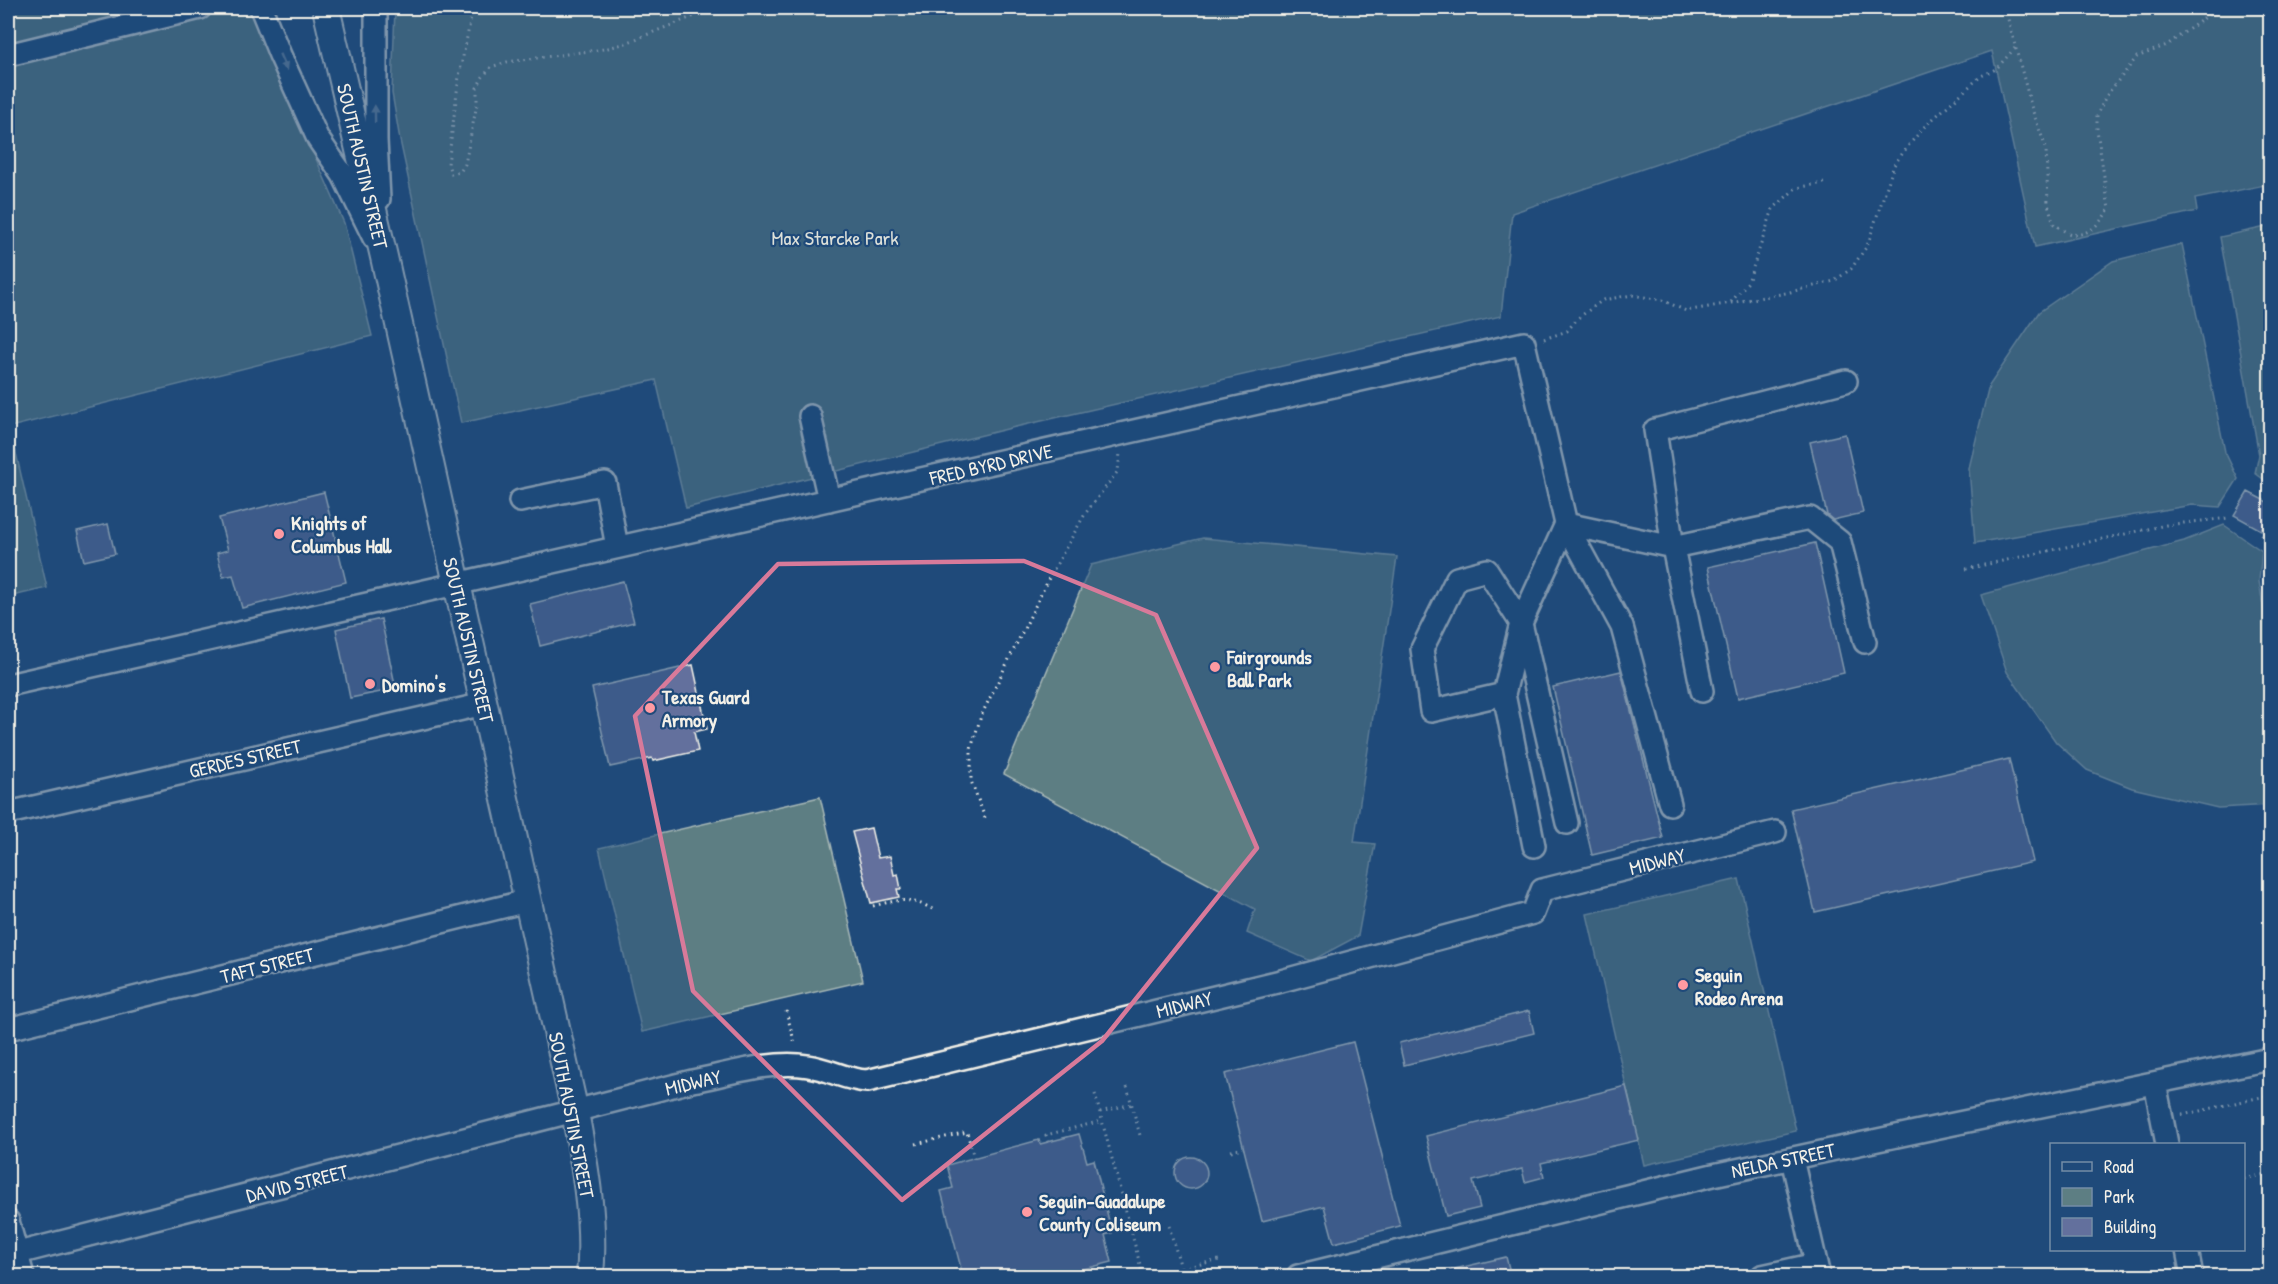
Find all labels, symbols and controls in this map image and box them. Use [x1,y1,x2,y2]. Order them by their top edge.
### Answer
one-way arrow [278,53,288,71]
street label: SOUTH AUSTIN STREET [331,81,395,252]
one-way arrow [371,105,380,124]
park label: Max Starcke Park [772,224,898,251]
street label: FRED BYRD DRIVE [926,437,1055,491]
place label: Knights of Columbus Hall [291,509,393,559]
marker: Knights of Columbus Hall [272,527,286,541]
street label: SOUTH AUSTIN STREET [437,555,501,726]
place label: Fairgrounds Ball Park [1226,643,1312,693]
marker: Fairgrounds Ball Park [1208,660,1222,674]
place label: Domino's [382,671,446,698]
marker: Domino's [363,677,377,691]
place label: Texas Guard Armory [661,683,750,734]
marker: Texas Guard Armory [643,701,657,715]
street label: GERDES STREET [186,732,304,784]
street label: MIDWAY [1626,841,1688,881]
street label: TAFT STREET [218,940,317,990]
place label: Seguin Rodeo Arena [1695,961,1783,1011]
marker: Seguin Rodeo Arena [1676,978,1690,992]
street label: MIDWAY [1153,984,1215,1024]
street label: SOUTH AUSTIN STREET [543,1030,601,1201]
street label: MIDWAY [662,1062,724,1102]
street label: NELDA STREET [1729,1136,1838,1184]
legend [2050,1143,2245,1251]
text: Road [2104,1154,2134,1179]
street label: DAVID STREET [243,1157,351,1209]
text: Park [2104,1184,2135,1209]
place label: Seguin-Guadalupe County Coliseum [1039,1187,1166,1238]
marker: Seguin-Guadalupe County Coliseum [1020,1205,1034,1219]
text: Building [2104,1214,2156,1239]

